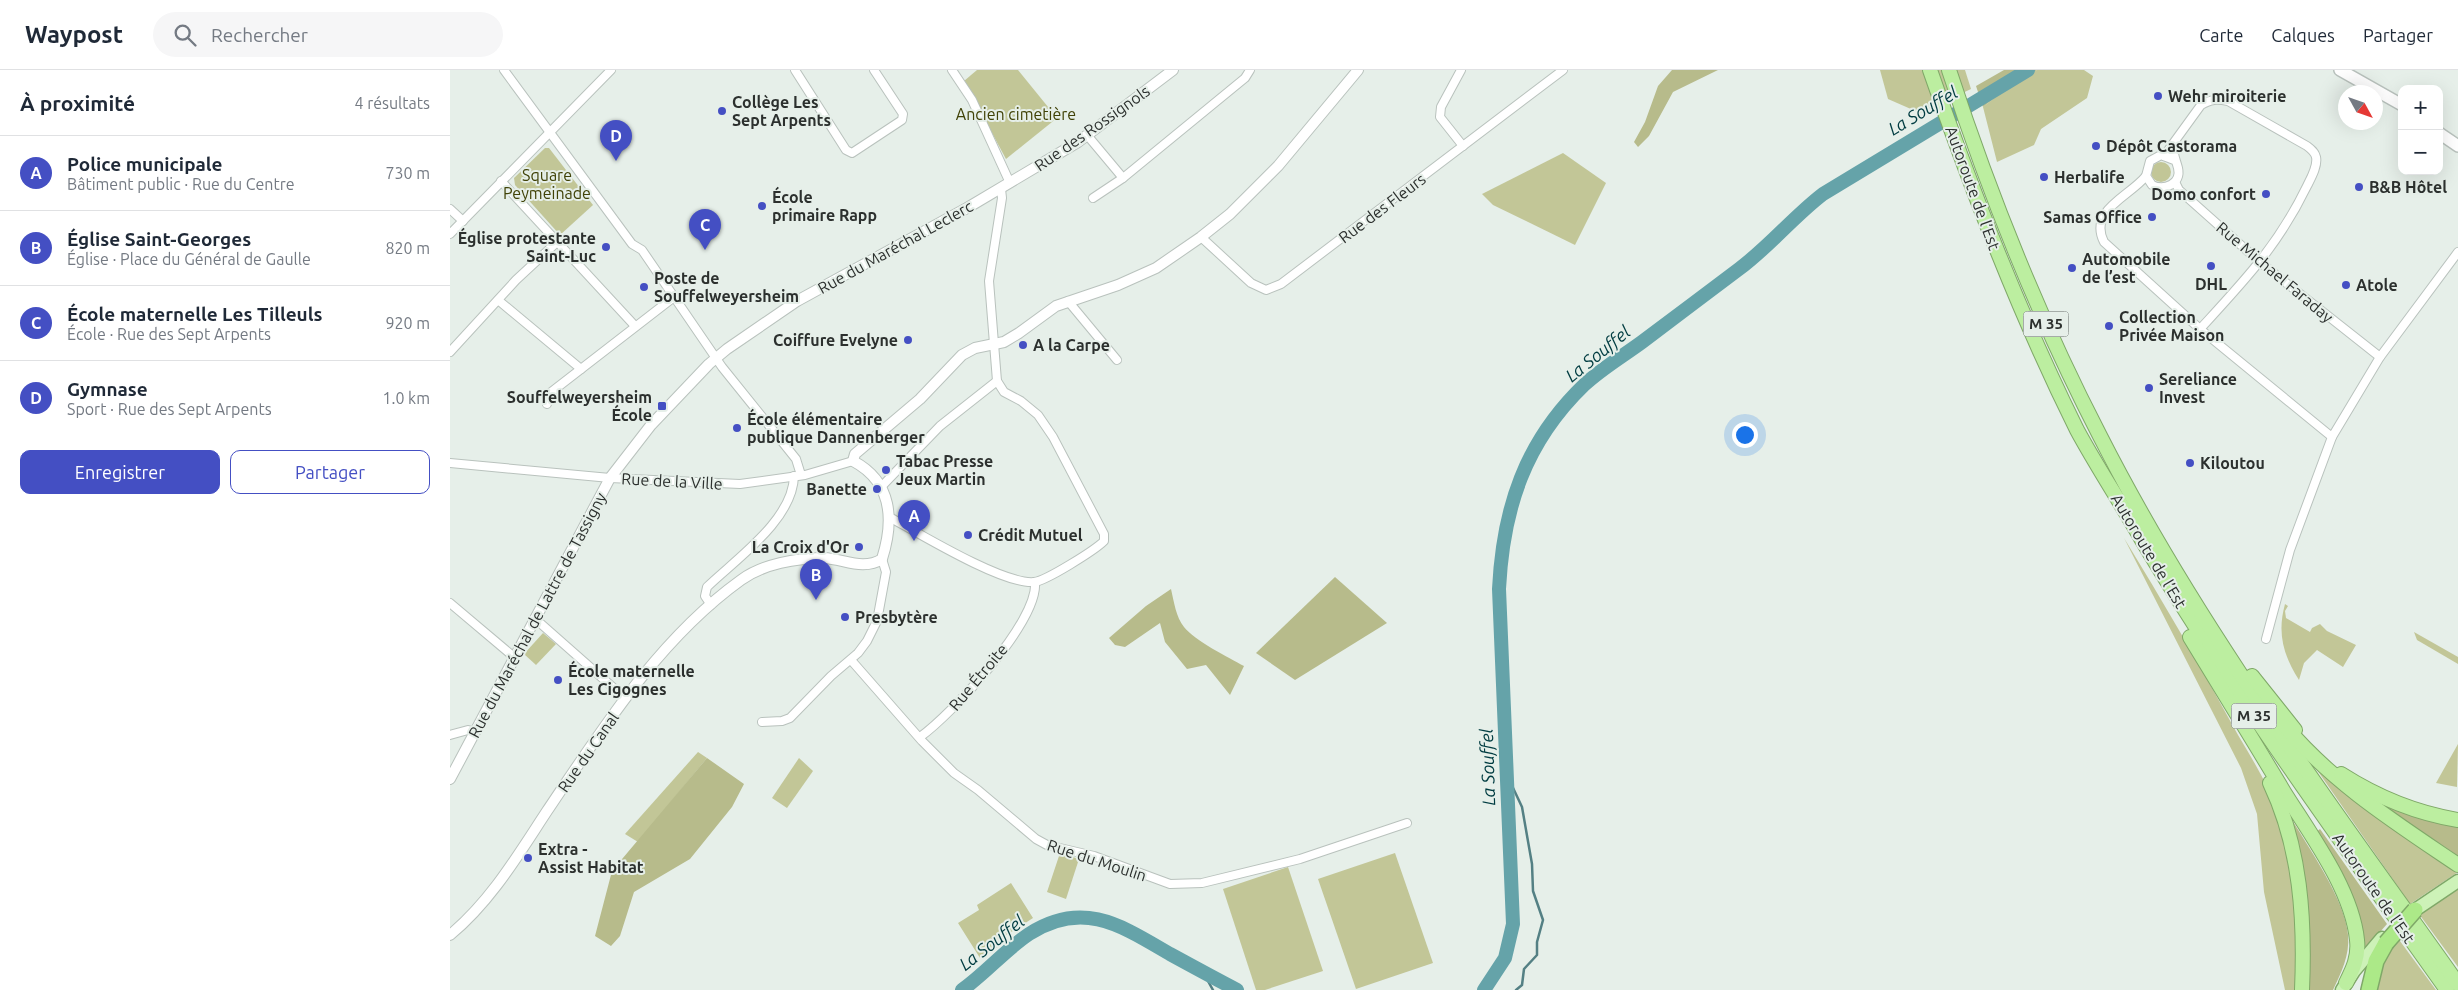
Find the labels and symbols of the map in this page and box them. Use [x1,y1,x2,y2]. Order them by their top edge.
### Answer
street label: Rue des Rossignols [1031,82,1153,174]
water label: La Souffel [1884,82,1961,140]
north arrow [2338,85,2383,130]
place label: Wehr miroiterie [2168,87,2286,105]
marker: Wehr miroiterie [2152,90,2164,102]
place label: Collège Les Sept Arpents [732,93,831,129]
marker: Collège Les Sept Arpents [716,105,728,117]
park label: Ancien cimetière [956,105,1076,123]
pin: D [600,120,632,161]
street label: Autoroute de l’Est [1942,124,2004,253]
place label: Dépôt Castorama [2106,137,2237,155]
marker: Dépôt Castorama [2090,140,2102,152]
park label: Square Peymeinade [503,166,591,202]
place label: Herbalife [2054,168,2125,186]
street label: Rue des Fleurs [1335,169,1429,246]
marker: Herbalife [2038,171,2050,183]
place label: B&B Hôtel [2369,178,2447,196]
marker: B&B Hôtel [2353,181,2365,193]
place label: Domo confort [2151,185,2256,203]
place label: École primaire Rapp [772,186,877,224]
marker: Domo confort [2260,188,2272,200]
street label: Rue du Maréchal Leclerc [814,197,976,297]
marker: École primaire Rapp [756,200,768,212]
place label: Samas Office [2043,208,2142,226]
pin: C [689,209,721,250]
marker: Samas Office [2146,211,2158,223]
street label: Rue Michael Faraday [2213,218,2337,326]
place label: Église protestante Saint-Luc [458,227,596,265]
marker: Église protestante Saint-Luc [600,241,612,253]
place label: Automobile de l’est [2082,250,2170,286]
marker: DHL [2205,260,2217,272]
marker: Automobile de l’est [2066,262,2078,274]
place label: Poste de Souffelweyersheim [654,269,799,305]
place label: DHL [2195,275,2227,293]
place label: Atole [2356,276,2398,294]
marker: Atole [2340,279,2352,291]
marker: Poste de Souffelweyersheim [638,281,650,293]
place label: Collection Privée Maison [2119,308,2224,344]
road number: M 35 [2024,312,2068,336]
marker: Collection Privée Maison [2103,320,2115,332]
water label: La Souffel [1561,321,1634,386]
place label: Coiffure Evelyne [773,331,898,349]
marker: Coiffure Evelyne [902,334,914,346]
place label: A la Carpe [1033,336,1110,354]
marker: A la Carpe [1017,339,1029,351]
place label: Sereliance Invest [2159,370,2237,406]
marker: Sereliance Invest [2143,382,2155,394]
place label: Souffelweyersheim École [507,388,652,424]
marker: Souffelweyersheim École [656,400,668,412]
place label: École élémentaire publique Dannenberger [747,408,925,446]
marker: École élémentaire publique Dannenberger [731,422,743,434]
your location [1732,422,1758,448]
place label: Tabac Presse Jeux Martin [896,452,993,488]
place label: Kiloutou [2200,454,2265,472]
marker: Kiloutou [2184,457,2196,469]
marker: Tabac Presse Jeux Martin [880,464,892,476]
street label: Rue de la Ville [621,469,723,493]
place label: Banette [806,480,867,498]
marker: Banette [871,483,883,495]
street label: Rue du Maréchal de Lattre de Tassigny [465,489,610,741]
street label: Autoroute de l’Est [2108,490,2191,612]
pin: A [898,500,930,541]
place label: Crédit Mutuel [978,526,1083,544]
marker: Crédit Mutuel [962,529,974,541]
place label: La Croix d'Or [752,538,849,556]
marker: La Croix d'Or [853,541,865,553]
pin: B [800,559,832,600]
place label: Presbytère [855,608,938,626]
marker: Presbytère [839,611,851,623]
street label: Rue Étroite [943,639,1011,714]
place label: École maternelle Les Cigognes [568,660,695,698]
marker: École maternelle Les Cigognes [552,674,564,686]
road number: M 35 [2232,704,2276,728]
street label: Rue du Canal [554,709,622,795]
water label: La Souffel [1476,728,1499,806]
street label: Autoroute de l’Est [2329,829,2419,947]
street label: Rue du Moulin [1045,835,1149,885]
place label: Extra - Assist Habitat [538,840,644,876]
marker: Extra - Assist Habitat [522,852,534,864]
water label: La Souffel [955,911,1029,975]

